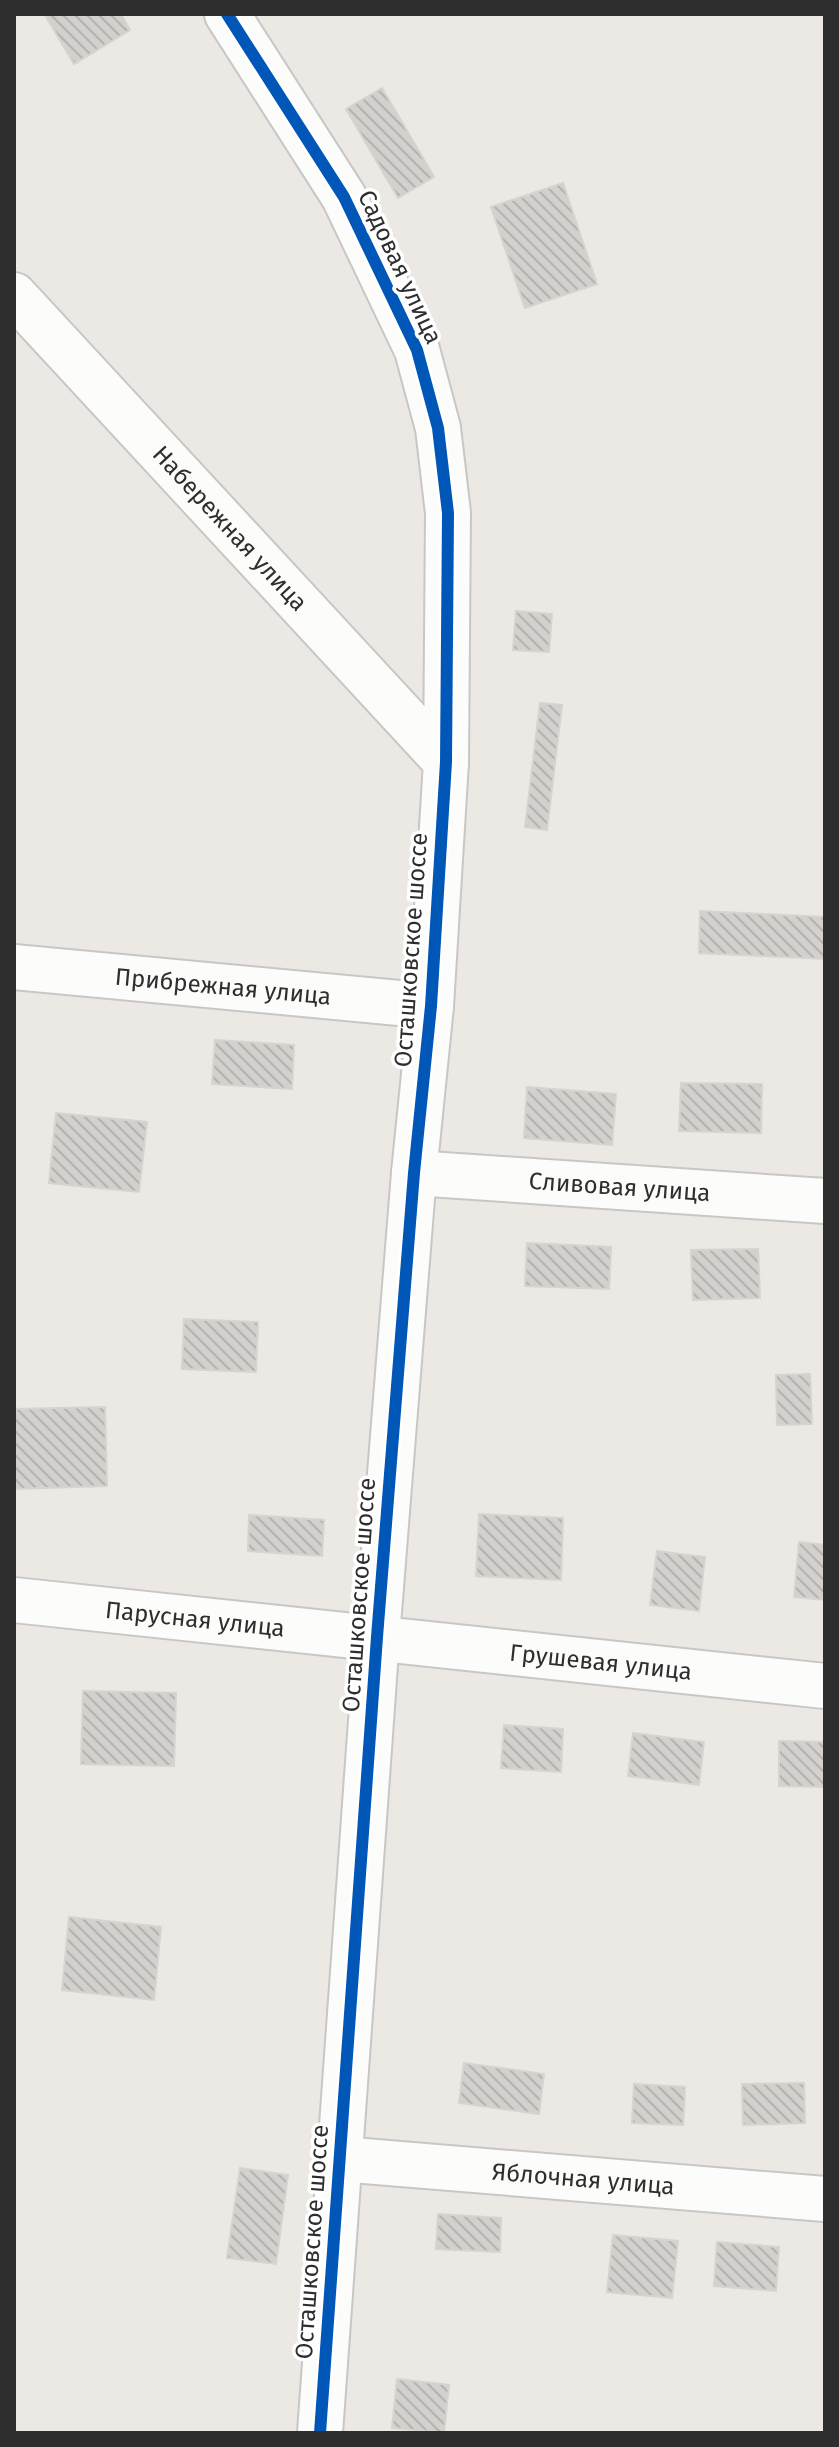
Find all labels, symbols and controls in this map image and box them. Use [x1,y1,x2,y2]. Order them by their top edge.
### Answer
street label: Садовая улица [352,186,448,348]
street label: Набережная улица [147,440,313,617]
street label: Осташковское шоссе [389,832,433,1068]
street label: Прибрежная улица [114,963,332,1011]
street label: Сливовая улица [528,1167,711,1207]
street label: Осташковское шоссе [337,1477,381,1713]
street label: Парусная улица [104,1596,286,1643]
street label: Грушевая улица [508,1639,693,1686]
street label: Осташковское шоссе [290,2124,334,2360]
street label: Яблочная улица [491,2158,676,2201]

